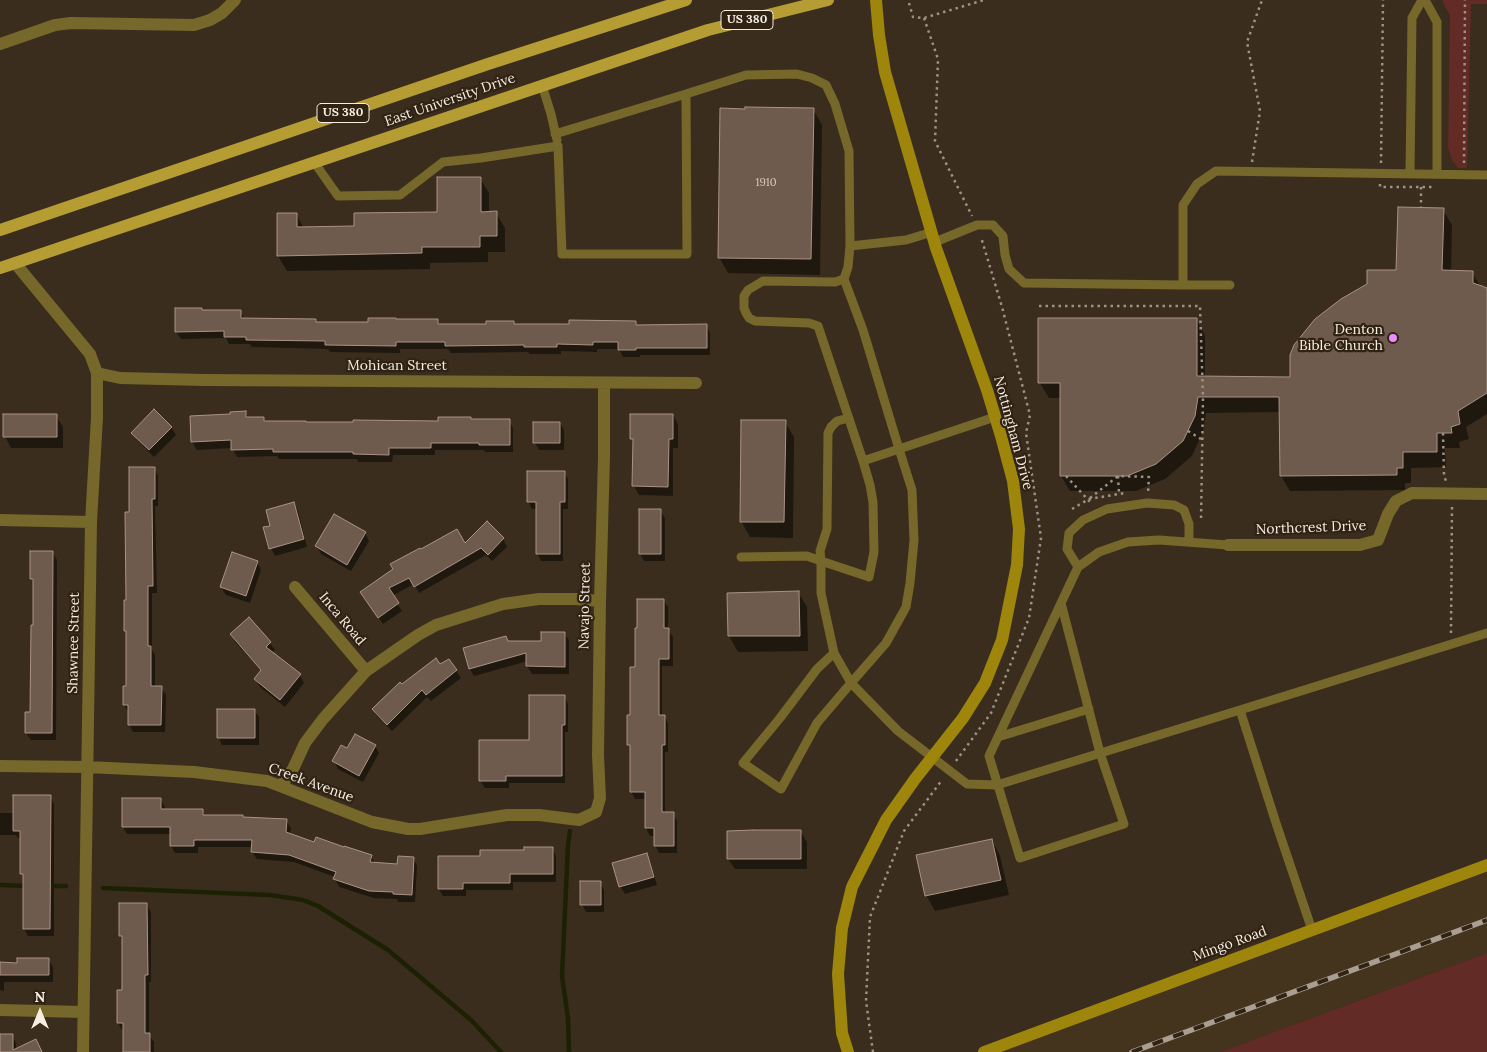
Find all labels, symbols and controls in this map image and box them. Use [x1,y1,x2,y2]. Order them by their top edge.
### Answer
road number: US 380 [721,10,773,30]
street label: East University Drive [382,70,518,130]
road number: US 380 [317,104,369,122]
house number: 1910 [755,176,777,190]
place label: Denton Bible Church [1299,322,1383,354]
marker: Denton Bible Church [1387,332,1399,344]
street label: Mohican Street [347,358,447,374]
street label: Nottingham Drive [990,374,1036,492]
street label: Northcrest Drive [1256,518,1366,538]
street label: Navajo Street [576,562,594,650]
street label: Inca Road [315,589,369,649]
street label: Shawnee Street [65,592,83,694]
street label: Creek Avenue [266,760,356,806]
street label: Mingo Road [1191,923,1269,965]
north arrow [15,987,65,1037]
text: N [35,988,45,1006]

